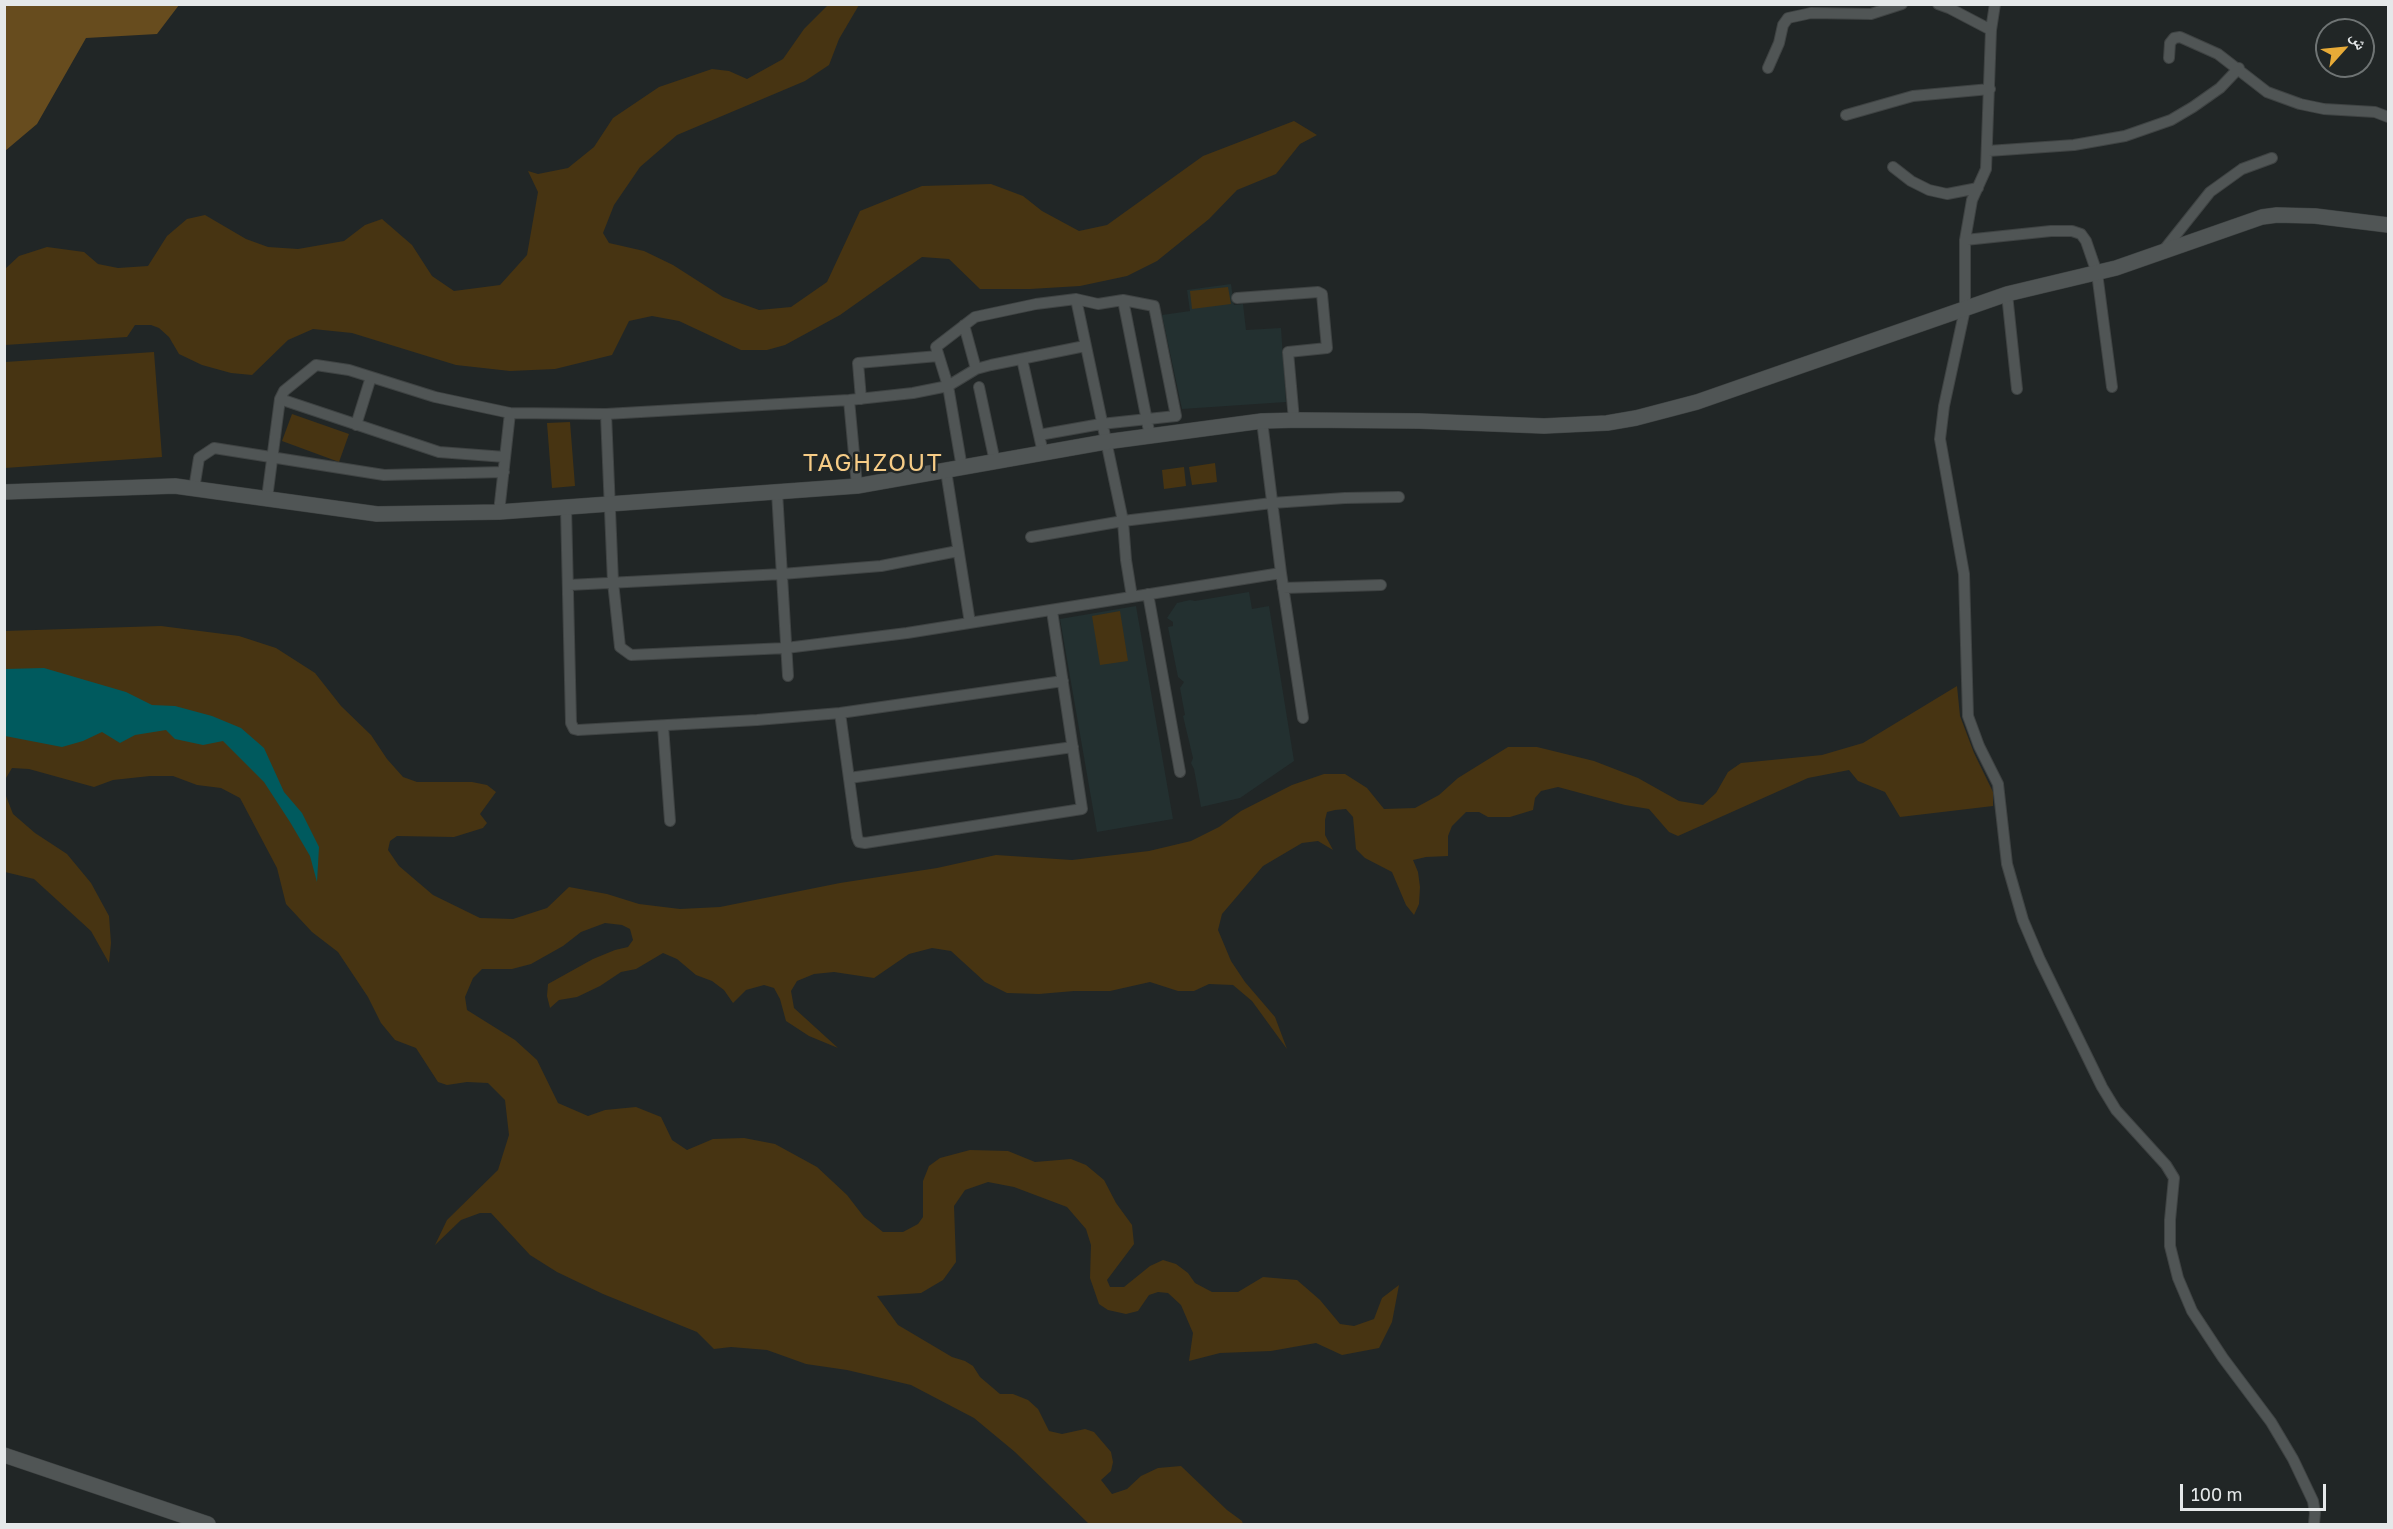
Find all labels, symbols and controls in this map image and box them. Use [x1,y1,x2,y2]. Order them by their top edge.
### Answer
north arrow [2315,18,2375,78]
text: ش [2346,29,2372,53]
district label: TAGHZOUT [803,449,943,477]
scale bar [2183,1472,2328,1510]
text: 100 m [2191,1483,2242,1505]

